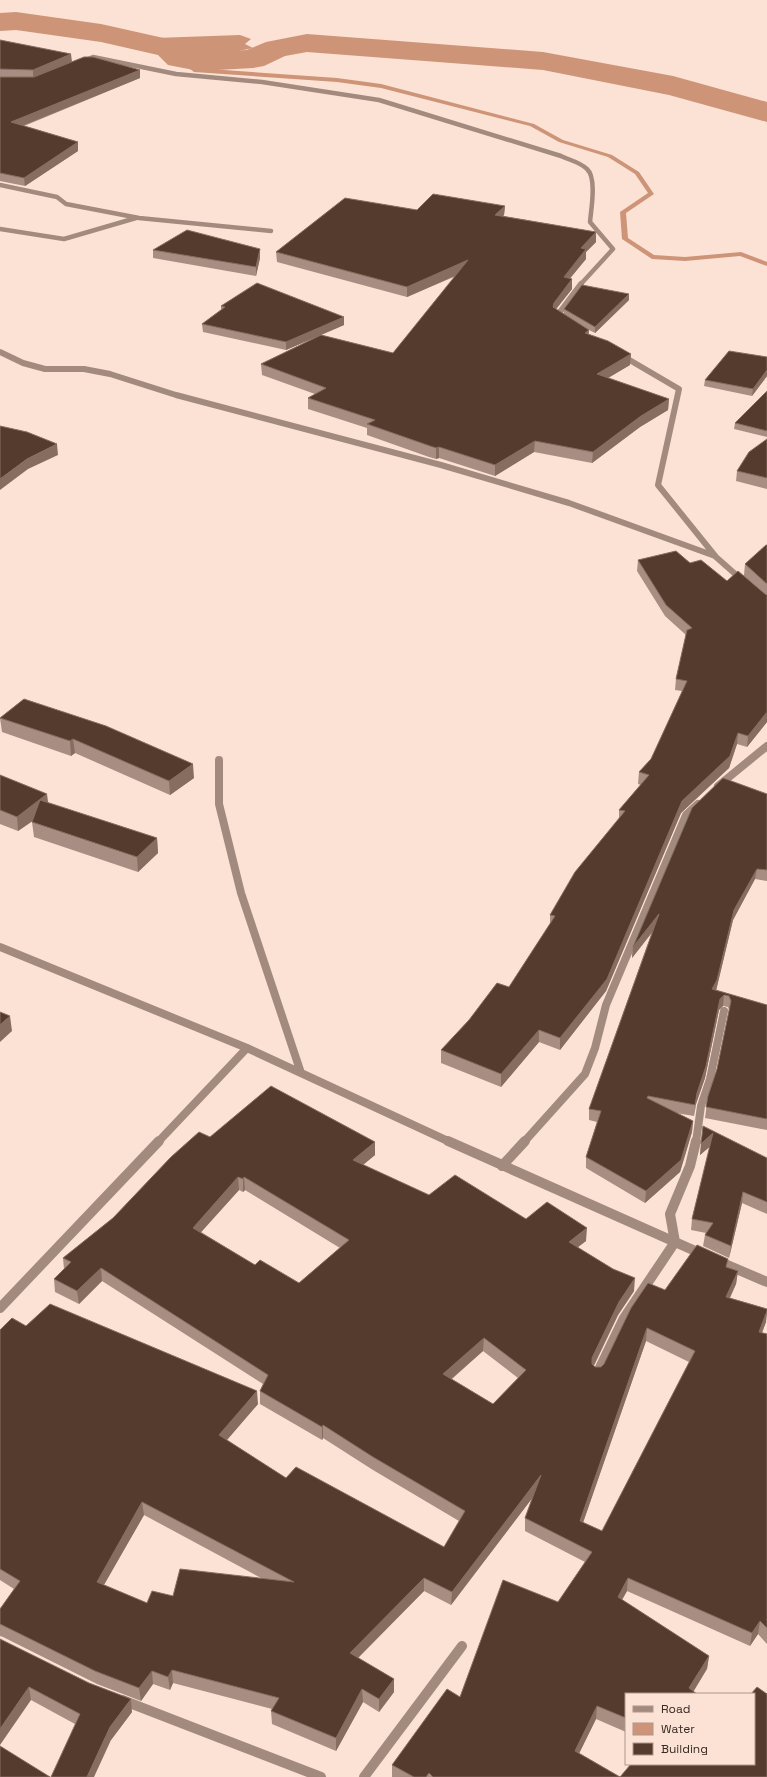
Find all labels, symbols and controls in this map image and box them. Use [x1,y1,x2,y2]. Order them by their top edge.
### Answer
legend [625,1693,755,1765]
text: Road [661,1701,690,1717]
text: Water [661,1721,695,1737]
text: Building [661,1741,708,1757]

